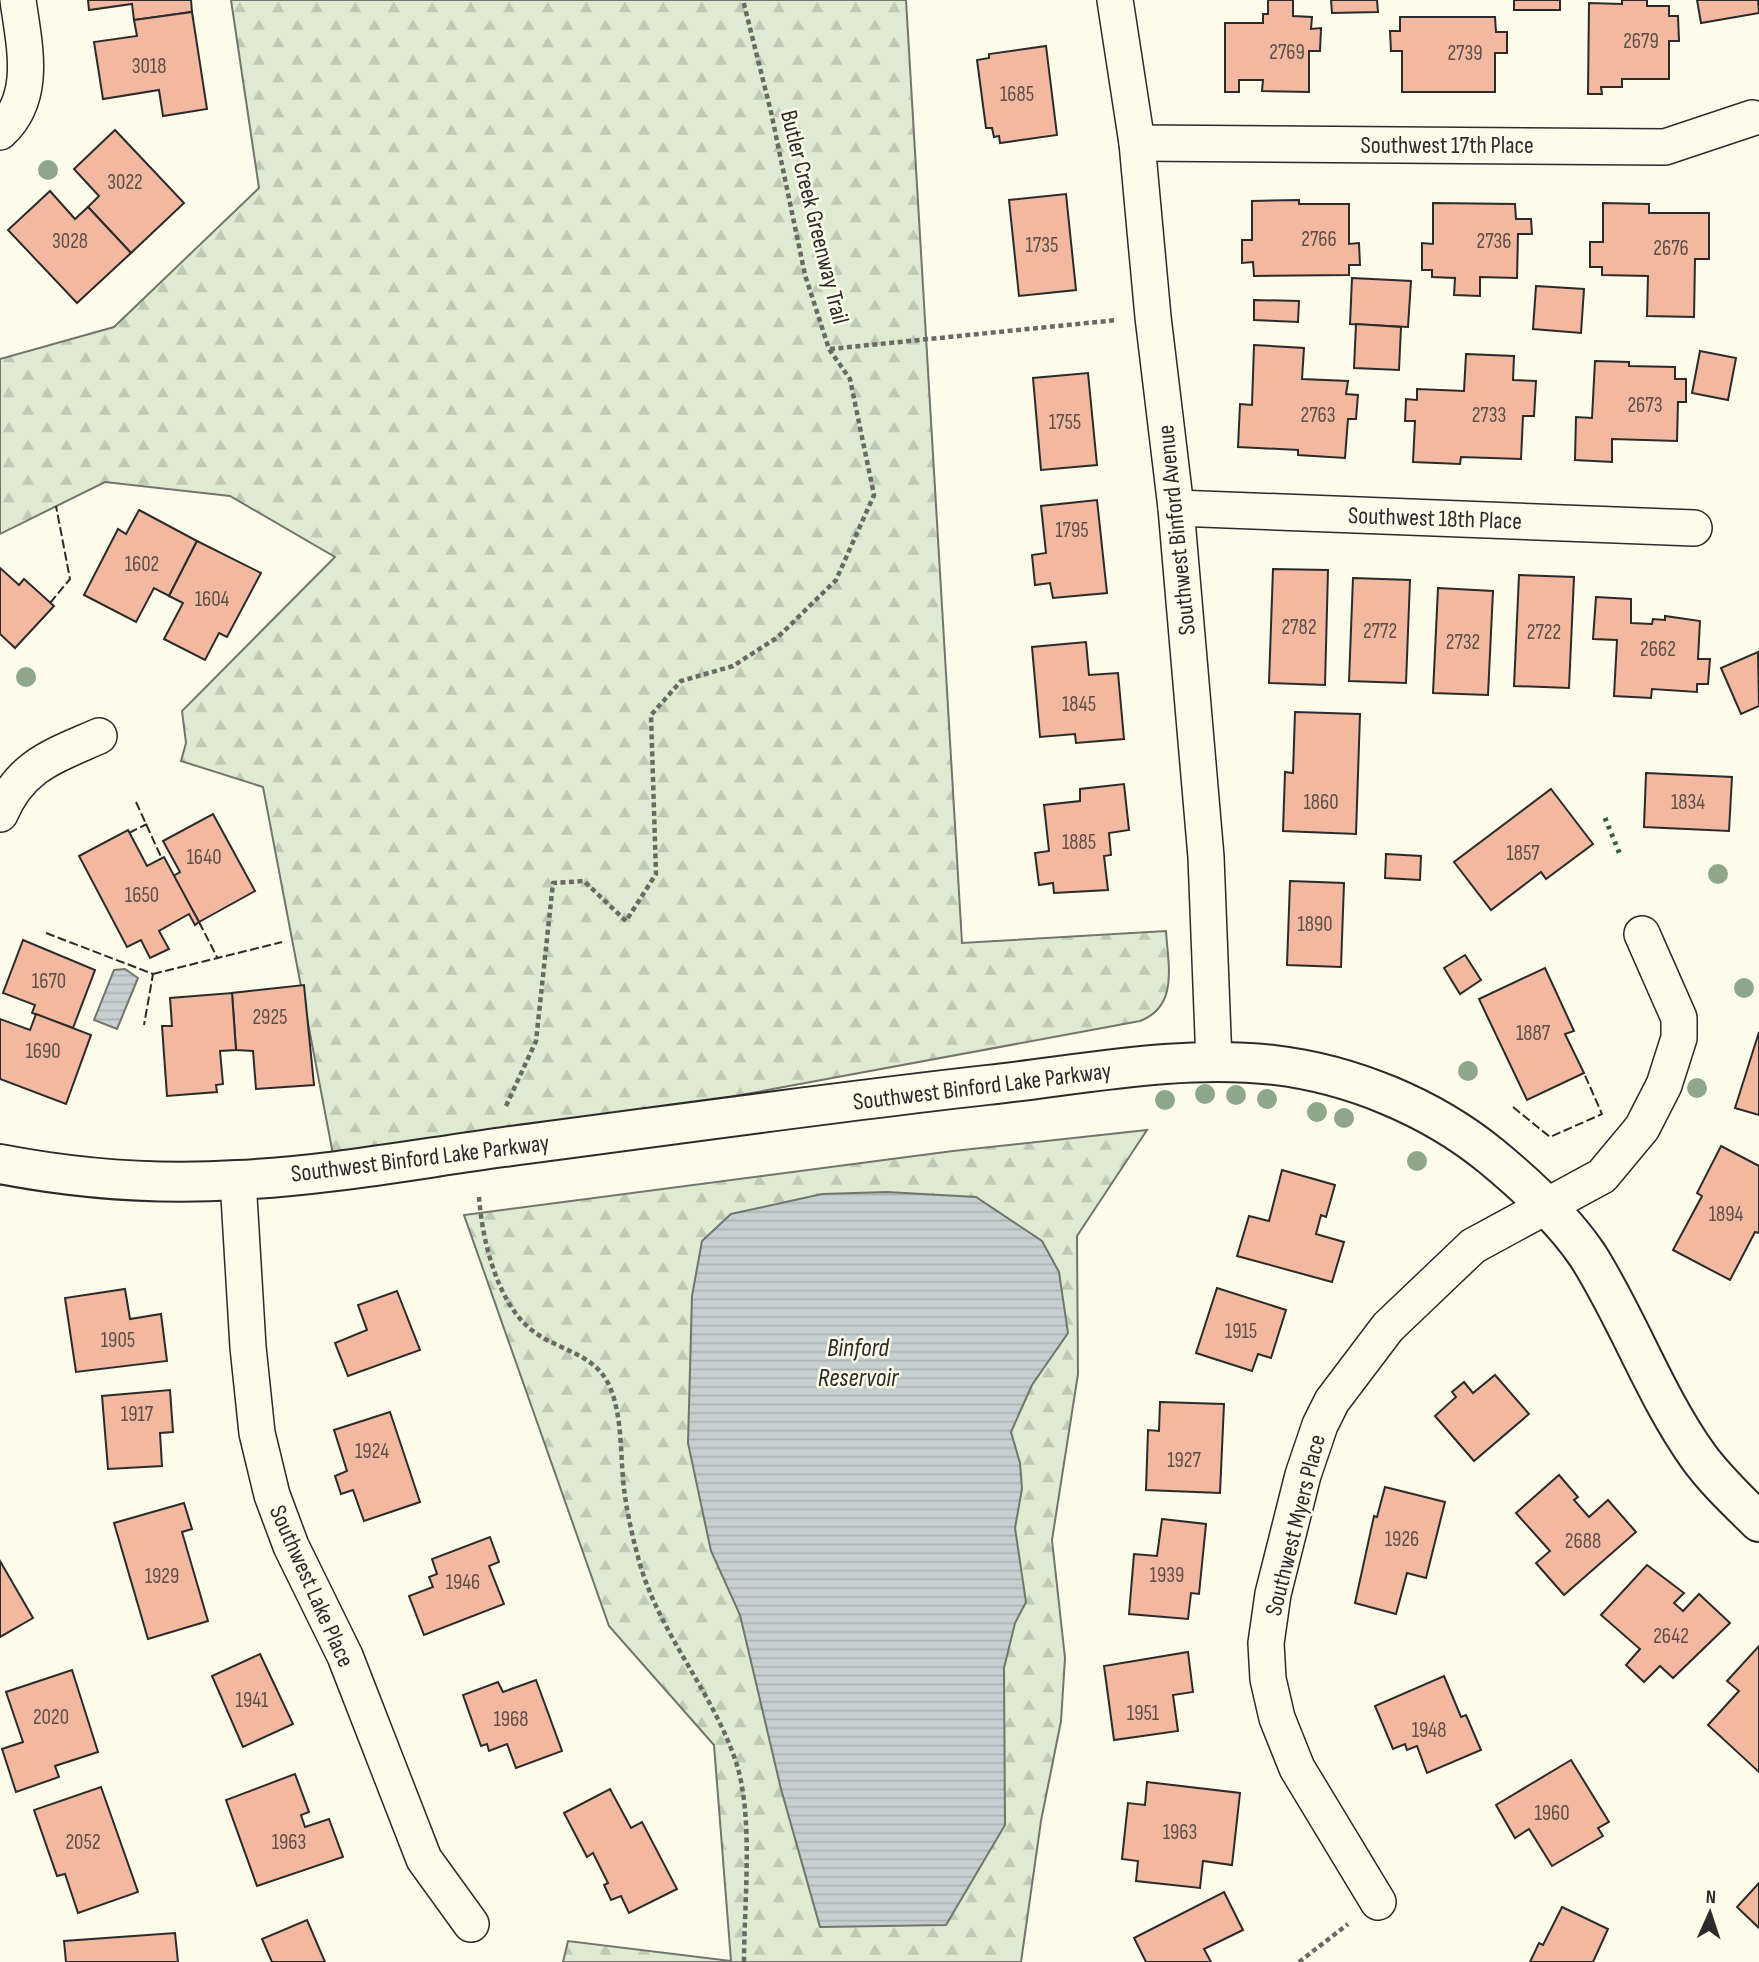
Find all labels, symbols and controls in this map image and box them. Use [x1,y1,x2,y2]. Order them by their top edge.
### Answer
house number: 2679 [1623,29,1659,54]
house number: 2769 [1269,40,1305,65]
house number: 2739 [1447,41,1483,66]
house number: 3018 [132,54,166,79]
house number: 1685 [1000,82,1034,107]
street label: Butler Creek Greenway Trail [774,107,855,327]
street label: Southwest 17th Place [1360,131,1534,160]
house number: 3022 [107,170,143,195]
house number: 2766 [1301,227,1337,252]
house number: 3028 [52,229,88,254]
house number: 2736 [1476,229,1512,254]
house number: 1735 [1026,233,1058,258]
house number: 2676 [1653,236,1689,261]
house number: 2673 [1627,393,1663,418]
house number: 2763 [1300,403,1336,428]
house number: 2733 [1472,403,1506,428]
house number: 1755 [1049,410,1081,435]
street label: Southwest Binford Avenue [1151,423,1202,637]
street label: Southwest 18th Place [1348,501,1522,536]
house number: 1795 [1055,518,1089,543]
house number: 1602 [125,552,159,577]
house number: 1604 [195,587,230,612]
house number: 2782 [1281,615,1317,640]
house number: 2772 [1363,619,1397,644]
house number: 2722 [1527,620,1561,645]
house number: 2732 [1446,630,1480,655]
house number: 2662 [1640,637,1676,662]
house number: 1845 [1062,692,1096,717]
house number: 1860 [1303,790,1339,815]
house number: 1834 [1671,790,1705,815]
house number: 1885 [1062,830,1096,855]
house number: 1857 [1506,841,1540,866]
house number: 1640 [186,845,222,870]
house number: 1650 [125,883,159,908]
house number: 1890 [1297,912,1333,937]
house number: 1670 [32,969,66,994]
house number: 2925 [252,1005,288,1030]
house number: 1887 [1516,1021,1551,1046]
house number: 1690 [25,1039,61,1064]
street label: Southwest Binford Lake Parkway [851,1056,1113,1117]
street label: Southwest Binford Lake Parkway [289,1128,551,1189]
house number: 1894 [1709,1202,1744,1227]
house number: 1915 [1225,1319,1257,1344]
house number: 1905 [101,1328,135,1353]
water label: Binford Reservoir [818,1333,900,1394]
house number: 1917 [121,1402,154,1427]
street label: Southwest Myers Place [1259,1432,1332,1619]
house number: 1924 [355,1439,389,1464]
house number: 1927 [1167,1448,1201,1473]
street label: Southwest Lake Place [263,1501,360,1672]
house number: 1926 [1385,1527,1419,1552]
house number: 2688 [1565,1529,1601,1554]
house number: 1939 [1150,1563,1184,1588]
house number: 1929 [145,1564,179,1589]
house number: 1946 [446,1570,480,1595]
house number: 2642 [1653,1624,1689,1649]
house number: 1941 [236,1688,269,1713]
house number: 1951 [1127,1701,1160,1726]
house number: 2020 [33,1705,69,1730]
house number: 1968 [493,1707,529,1732]
house number: 1948 [1412,1718,1446,1743]
house number: 1960 [1534,1801,1570,1826]
house number: 1963 [1163,1820,1197,1845]
house number: 2052 [65,1830,101,1855]
house number: 1963 [272,1830,306,1855]
north arrow [1675,1878,1745,1948]
text: N [1705,1886,1716,1909]

